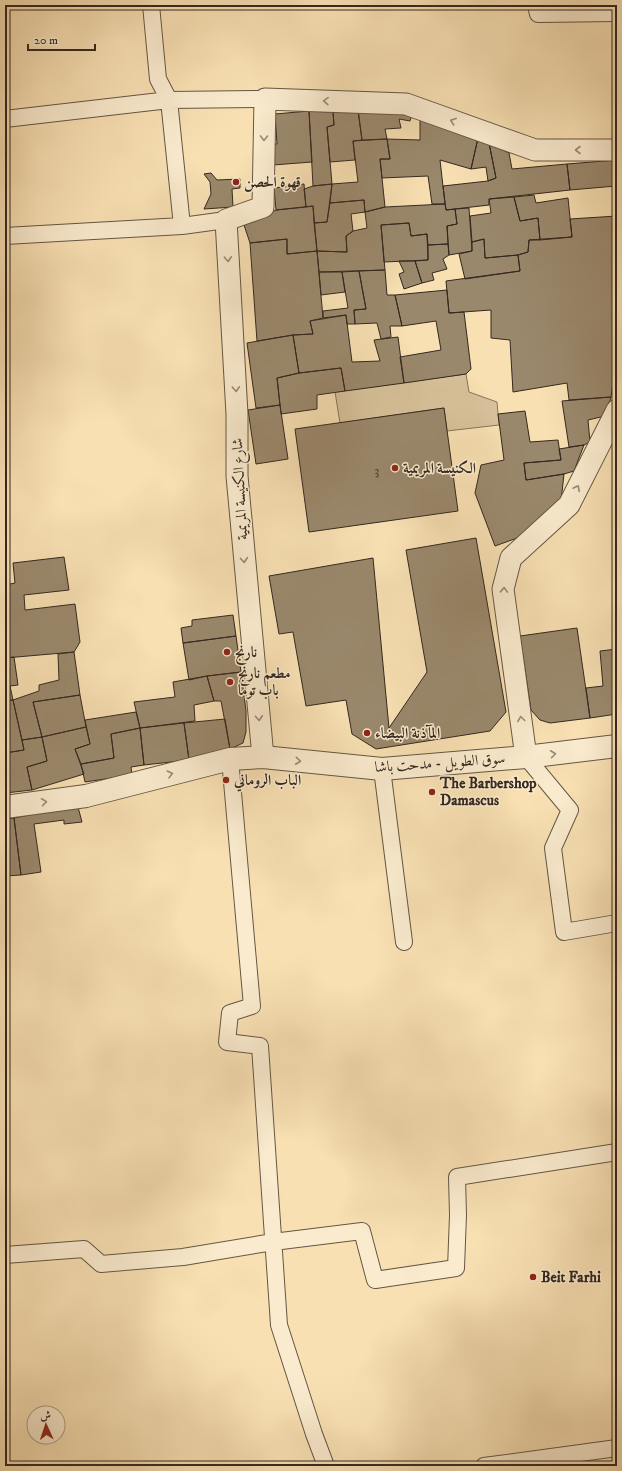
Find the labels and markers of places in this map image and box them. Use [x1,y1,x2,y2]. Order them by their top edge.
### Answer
place label: قهوة الحصن [244,173,301,193]
marker: قهوة الحصن [231,177,241,187]
place label: الكنيسة المريمية [403,459,476,478]
marker: الكنيسة المريمية [390,463,400,473]
place label: نارنج [235,643,257,665]
marker: نارنج [222,647,232,657]
place label: مطعم نارنج باب توما [238,664,291,700]
marker: مطعم نارنج باب توما [225,677,235,687]
place label: المآذنة البيضاء [375,724,440,743]
marker: المآذنة البيضاء [362,728,372,738]
place label: الباب الروماني [233,771,301,792]
place label: The Barbershop Damascus [439,774,537,810]
marker: الباب الروماني [221,775,231,785]
marker: The Barbershop Damascus [427,787,437,797]
place label: Beit Farhi [541,1268,601,1287]
marker: Beit Farhi [528,1272,538,1282]

